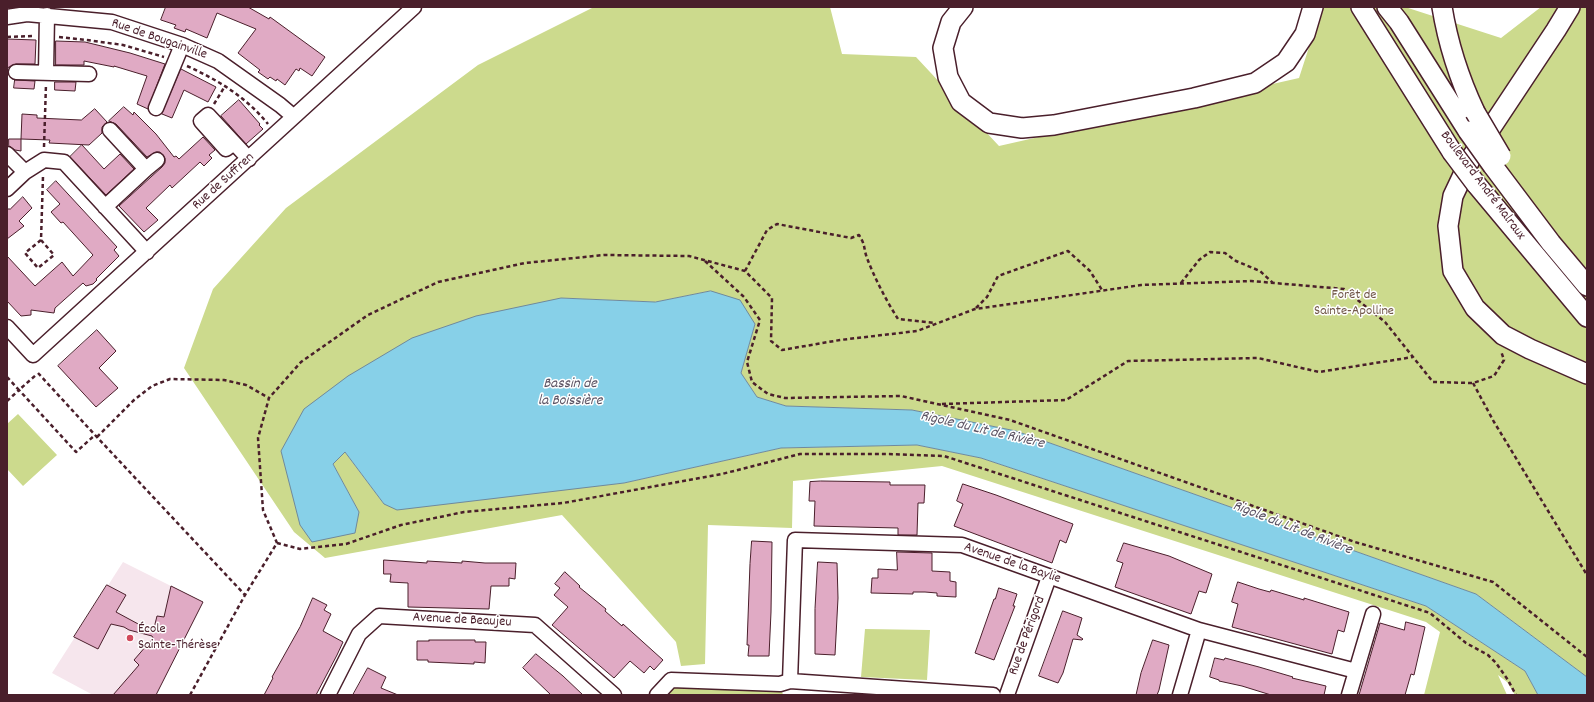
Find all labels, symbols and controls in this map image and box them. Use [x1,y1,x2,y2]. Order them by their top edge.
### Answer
street label: Rue de Bougainville [109,16,209,64]
street label: Boulevard André Malraux [1436,128,1528,244]
street label: Rue de Suffren [190,150,258,214]
park label: Forêt de Sainte-Apolline [1314,288,1394,320]
water label: Bassin de la Boissière [538,376,602,411]
water label: Rigole du Lit de Rivière [918,408,1046,454]
water label: Rigole du Lit de Rivière [1230,498,1354,560]
street label: Avenue de la Baylie [961,540,1063,588]
street label: Rue de Périgord [1006,594,1050,678]
street label: Avenue de Beaujeu [412,610,512,632]
place label: École Sainte-Thérèse [138,622,217,654]
marker: École Sainte-Thérèse [125,633,135,643]

